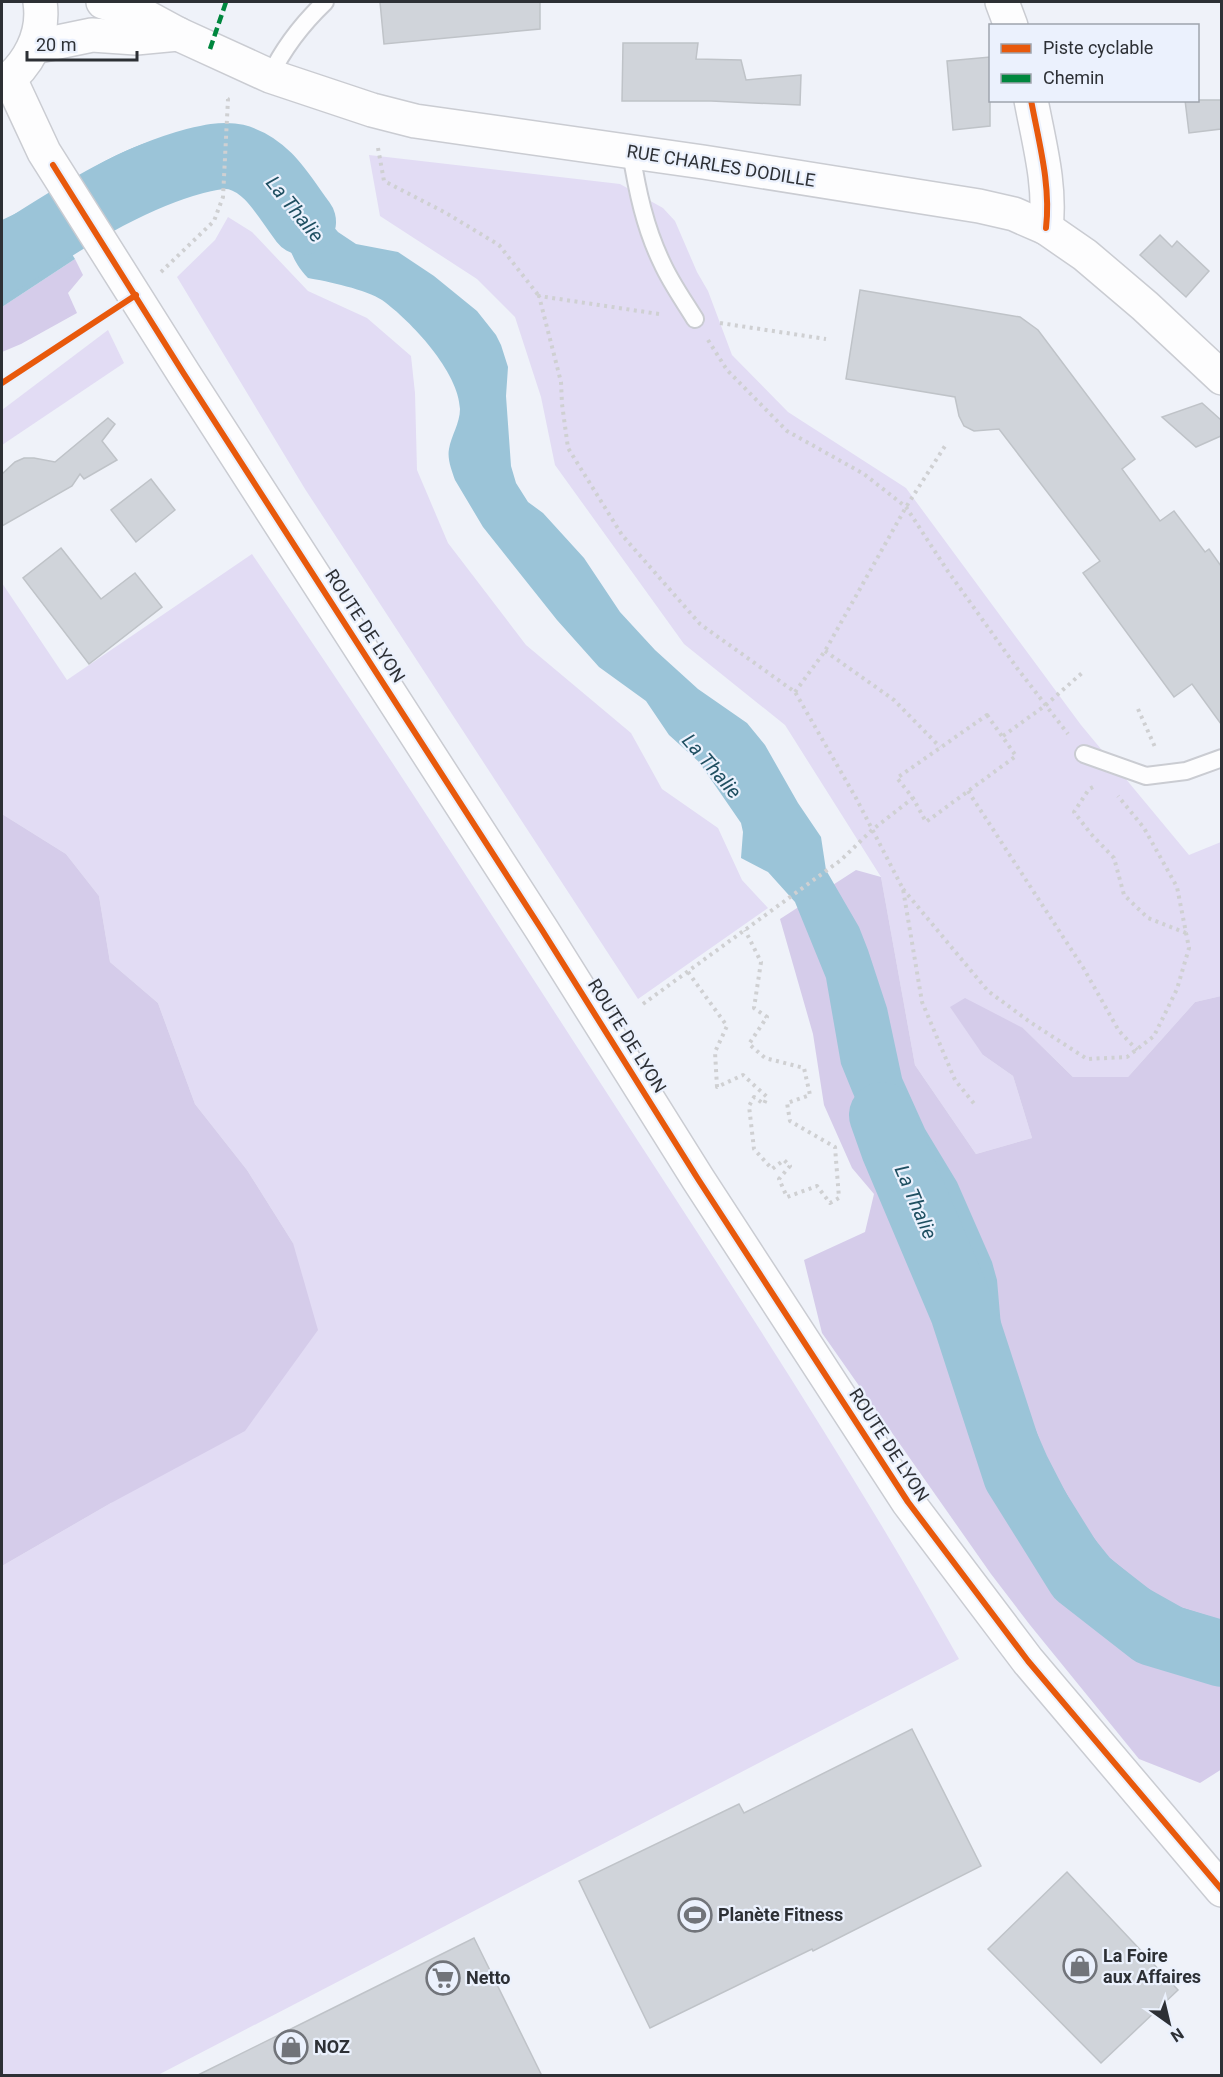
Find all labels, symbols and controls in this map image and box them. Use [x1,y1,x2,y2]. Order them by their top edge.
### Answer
scale bar [27,24,136,62]
legend [989,24,1199,102]
text: 20 m [36,34,76,55]
text: Piste cyclable [1043,37,1153,58]
text: Chemin [1043,67,1104,88]
street label: RUE CHARLES DODILLE [625,140,817,191]
water label: La Thalie [261,171,329,247]
street label: ROUTE DE LYON [321,565,410,686]
water label: La Thalie [677,729,747,803]
street label: ROUTE DE LYON [584,975,671,1097]
water label: La Thalie [890,1161,942,1243]
street label: ROUTE DE LYON [845,1384,934,1505]
sports icon: Planète Fitness [677,1897,713,1933]
place label: Planète Fitness [718,1904,843,1925]
place label: La Foire aux Affaires [1103,1945,1201,1987]
shop icon: La Foire aux Affaires [1062,1948,1098,1984]
supermarket icon: Netto [425,1960,461,1996]
place label: Netto [466,1967,511,1988]
north arrow [1139,1993,1199,2053]
text: N [1167,2024,1187,2046]
shop icon: NOZ [273,2029,309,2065]
place label: NOZ [314,2036,350,2057]

